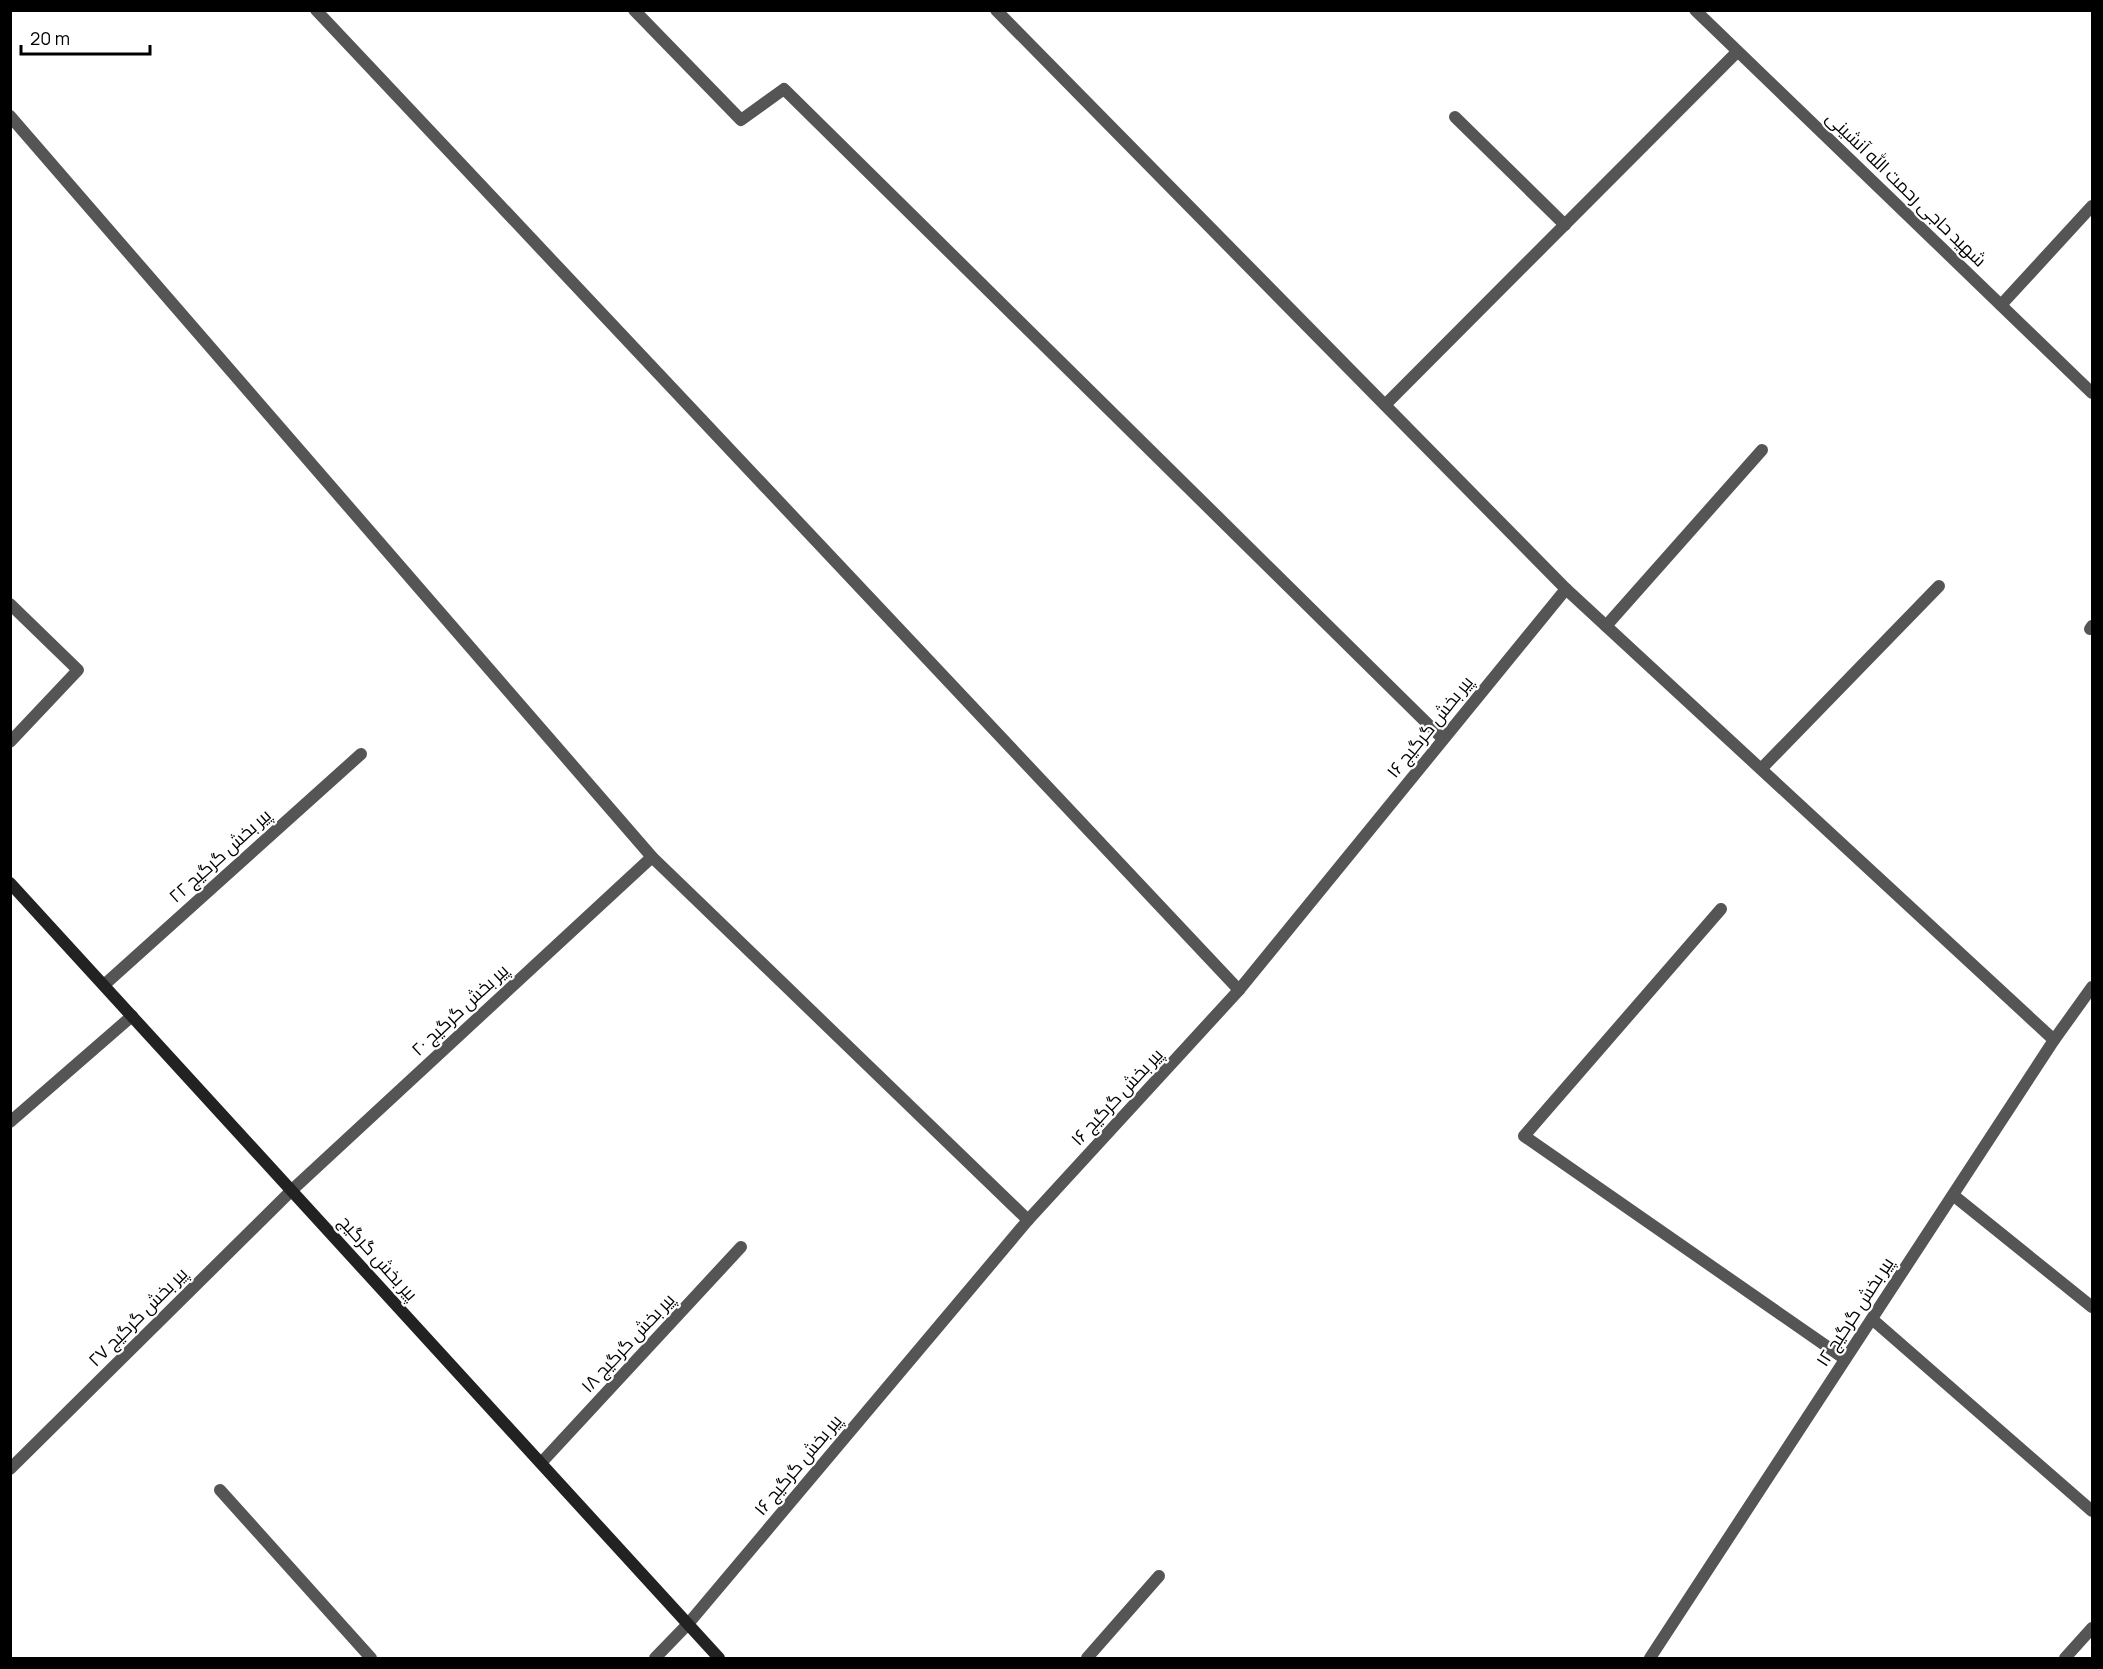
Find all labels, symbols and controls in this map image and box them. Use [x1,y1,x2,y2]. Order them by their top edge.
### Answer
scale bar [21,18,150,56]
text: 20 m [30,26,70,50]
street label: شهید حاجی رحمت الله آنشینی [1821,105,1992,271]
street label: پیر بخش گرگیج ۱۶ [1381,670,1479,783]
street label: پیر بخش گرگیج ۲۲ [163,803,276,908]
street label: پیر بخش گرگیج ۲۰ [406,958,514,1061]
street label: پیر بخش گرگیج ۱۶ [1065,1042,1168,1151]
street label: پیر بخش گرگیج [333,1210,424,1306]
street label: پیر بخش گرگیج ۱۲ [1810,1252,1899,1371]
street label: پیر بخش گرگیج ۲۷ [82,1261,193,1372]
street label: پیر بخش گرگیج ۱۸ [575,1287,680,1398]
street label: پیر بخش گرگیج ۱۶ [748,1409,847,1521]

